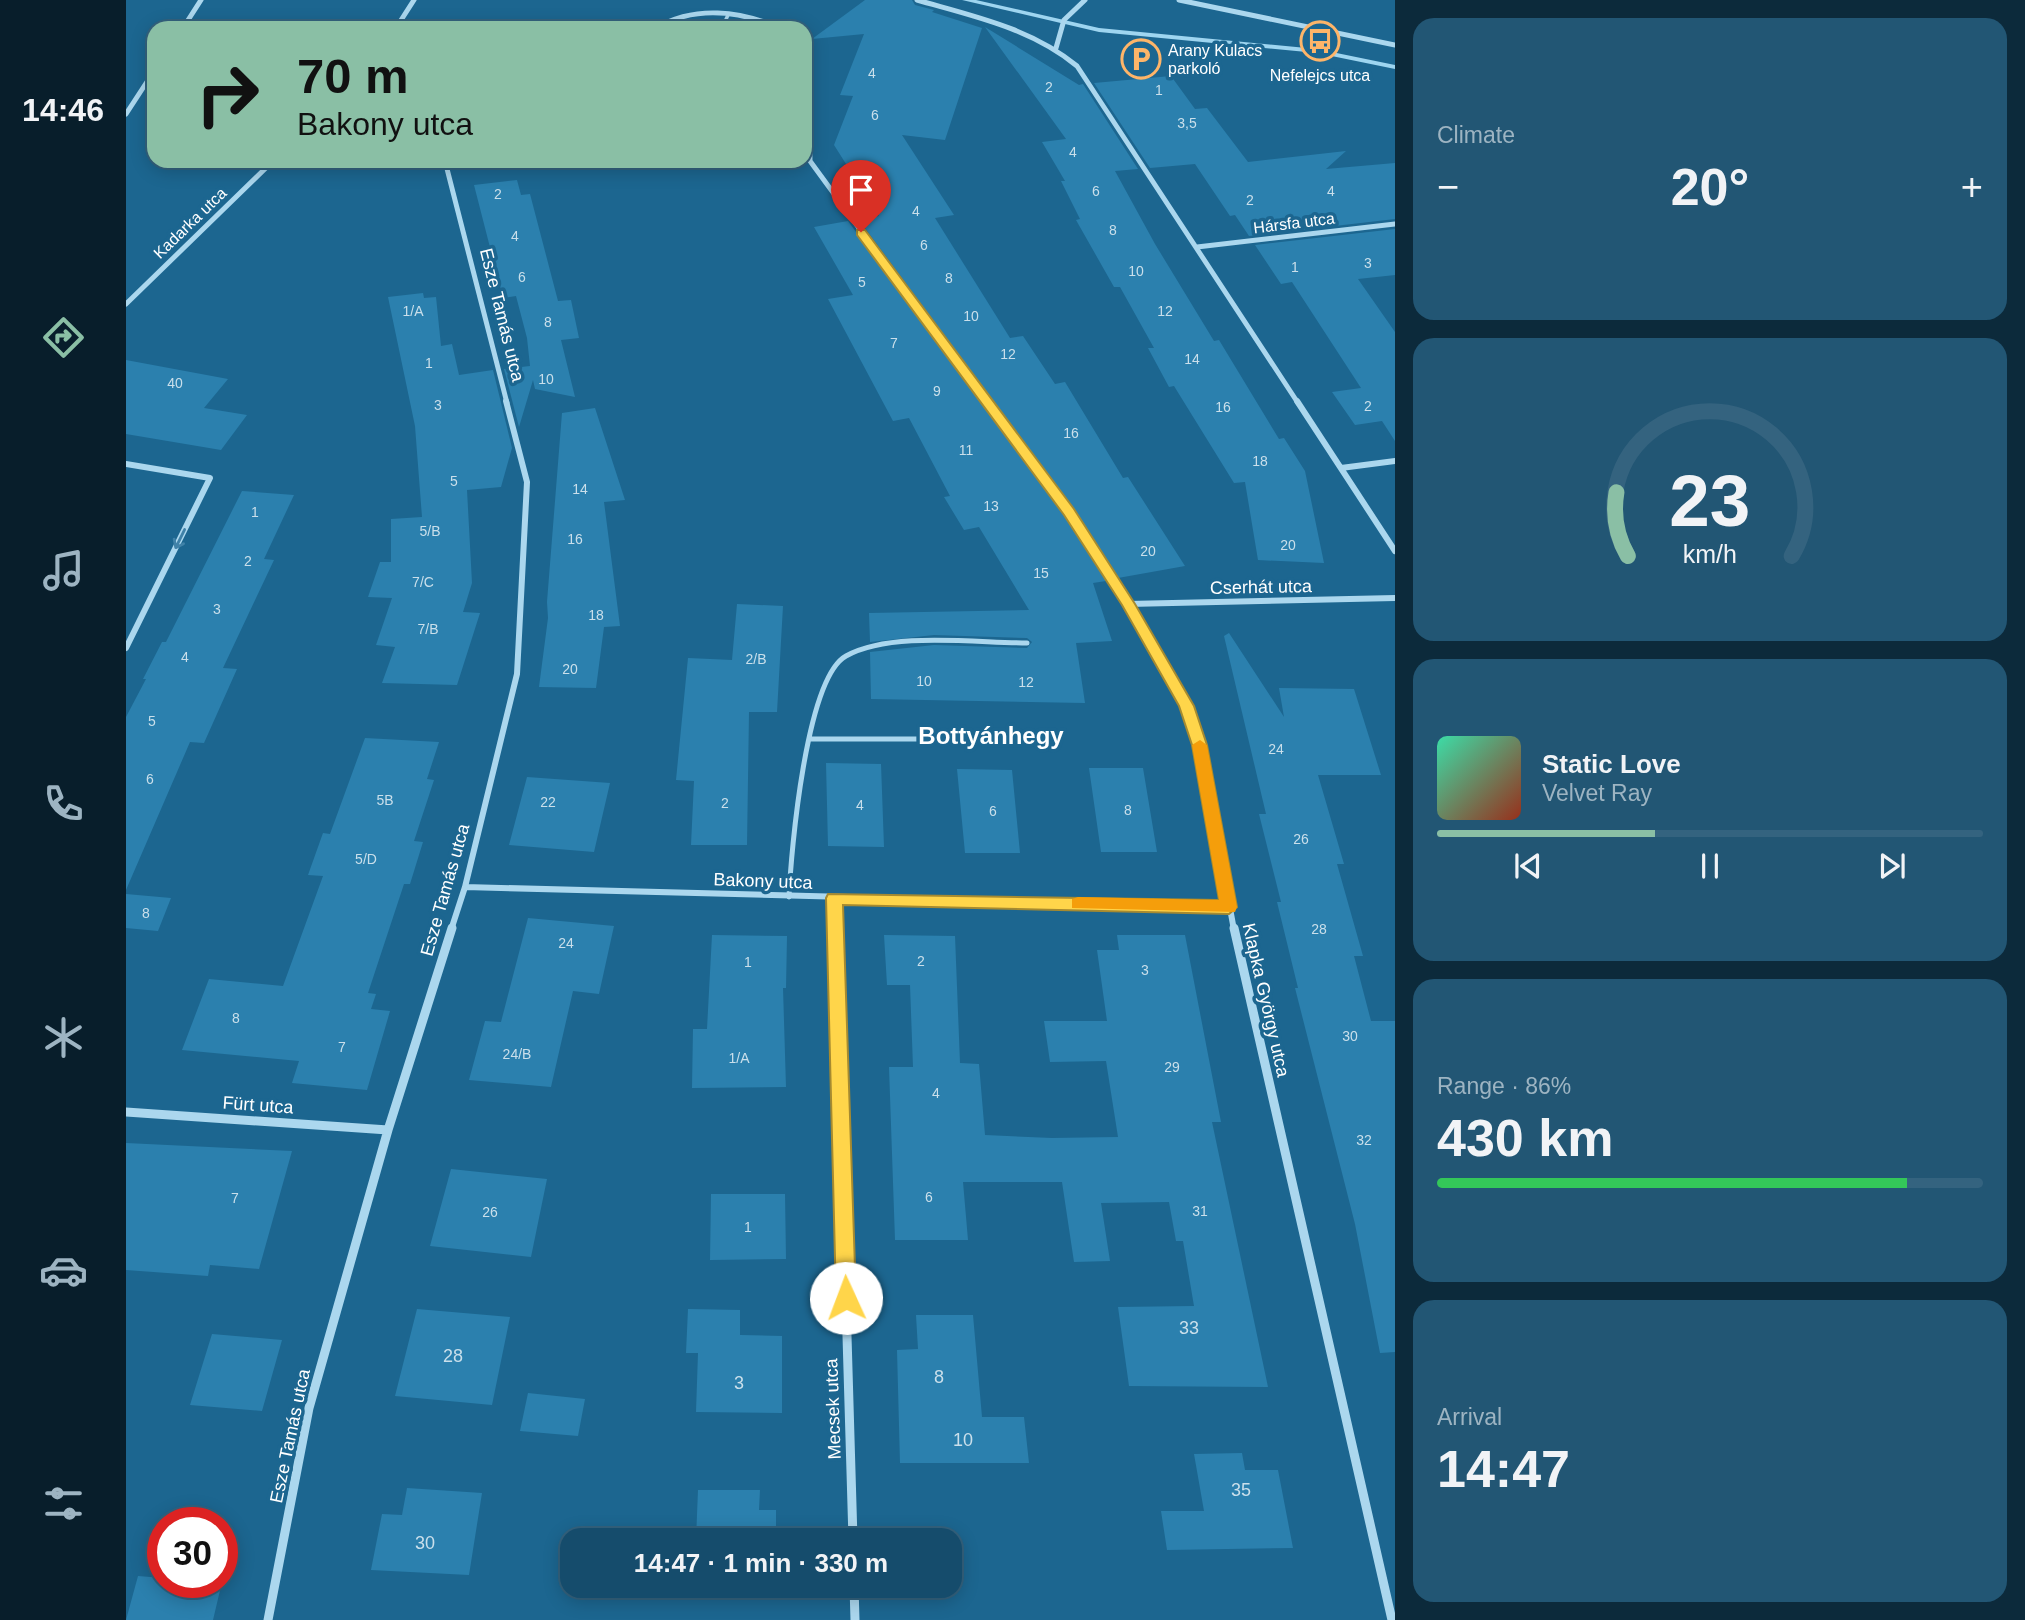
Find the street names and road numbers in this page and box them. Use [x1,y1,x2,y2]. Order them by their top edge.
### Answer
street label: Kadarka utca [150,184,230,262]
street label: Hársfa utca [1252,210,1336,236]
street label: Esze Tamás utca [476,246,528,385]
street label: Cserhát utca [1210,576,1313,598]
street label: Esze Tamás utca [417,821,474,958]
street label: Bakony utca [713,869,814,893]
street label: Klapka György utca [1239,921,1294,1080]
street label: Fürt utca [222,1093,295,1118]
street label: Mecsek utca [821,1357,845,1460]
street label: Esze Tamás utca [266,1366,314,1505]

